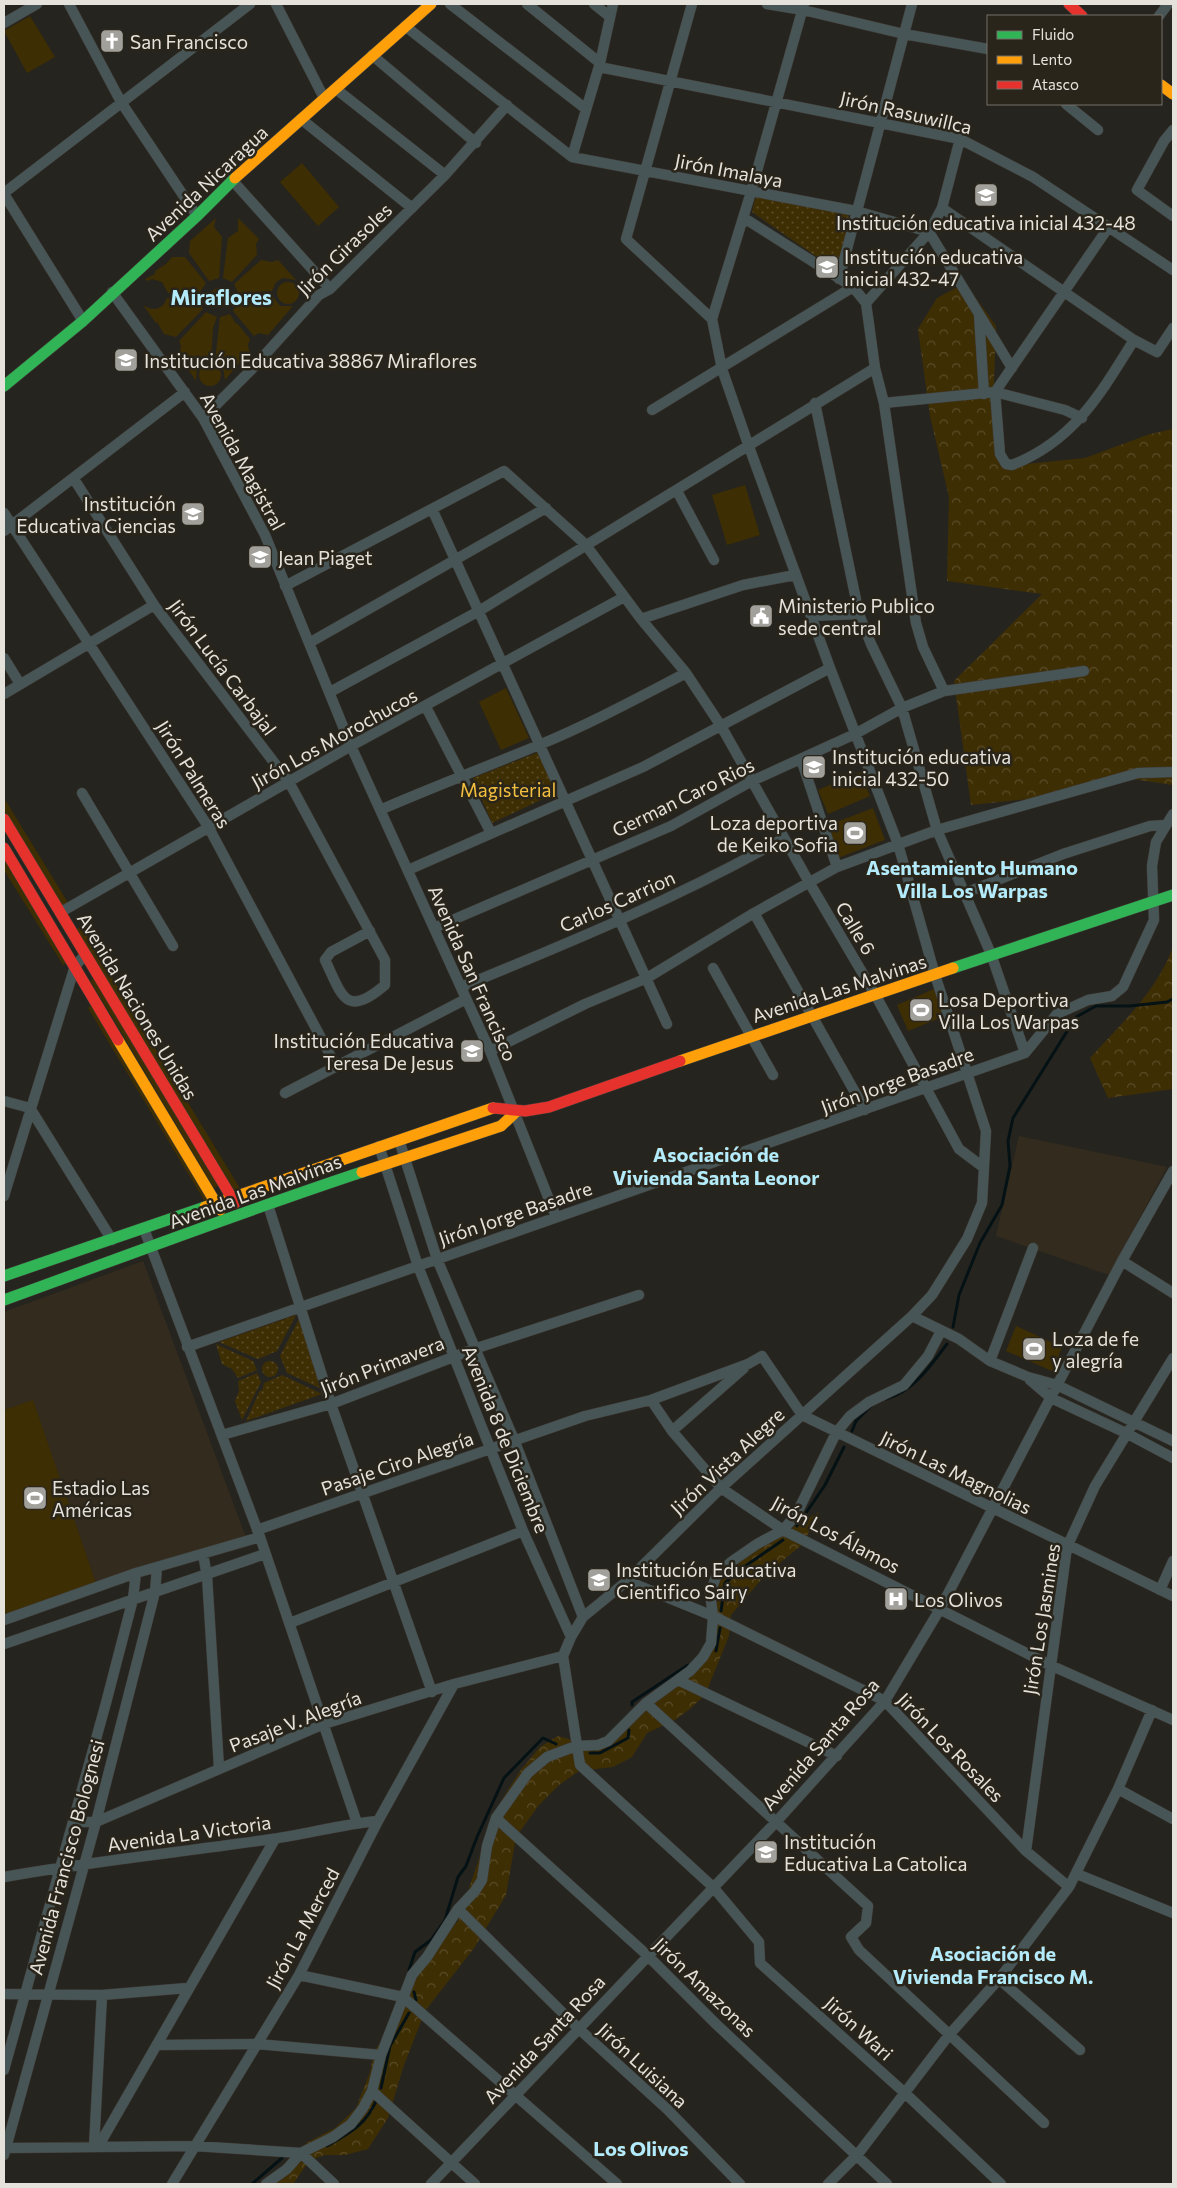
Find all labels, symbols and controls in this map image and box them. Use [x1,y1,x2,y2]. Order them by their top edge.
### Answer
legend [987,15,1162,105]
text: Fluido [1032,25,1074,43]
church icon: San Francisco [99,28,125,54]
place label: San Francisco [130,30,248,53]
text: Lento [1032,50,1072,68]
text: Atasco [1032,75,1079,93]
street label: Jirón Rasuwillca [838,86,974,138]
street label: Avenida Nicaragua [140,120,272,246]
street label: Jirón Imalaya [673,148,785,192]
school or university icon: Institución educativa inicial 432-48 [973,182,999,208]
street label: Jirón Girasoles [292,198,396,300]
place label: Institución educativa inicial 432-48 [836,211,1136,234]
place label: Institución educativa inicial 432-47 [844,245,1023,290]
school or university icon: Institución educativa inicial 432-47 [814,254,840,280]
district label: Miraflores [170,284,272,309]
school or university icon: Institución Educativa 38867 Miraflores [113,347,139,373]
place label: Institución Educativa 38867 Miraflores [144,349,477,372]
street label: Avenida Magistral [196,388,290,534]
place label: Institución Educativa Ciencias [16,492,176,537]
school or university icon: Institución Educativa Ciencias [180,501,206,527]
school or university icon: Jean Piaget [247,544,273,570]
place label: Jean Piaget [278,546,373,569]
street label: Jirón Lucía Carbajal [164,594,282,740]
place label: Ministerio Publico sede central [778,594,935,639]
public building icon: Ministerio Publico sede central [748,603,774,629]
street label: Jirón Los Morochucos [247,683,421,793]
street label: Jirón Palmeras [152,716,236,832]
place label: Institución educativa inicial 432-50 [832,745,1011,790]
street label: German Caro Rios [608,753,758,841]
school or university icon: Institución educativa inicial 432-50 [801,754,827,780]
park label: Magisterial [460,778,556,801]
place label: Loza deportiva de Keiko Sofia [709,811,838,856]
sports icon: Loza deportiva de Keiko Sofia [842,820,868,846]
district label: Asentamiento Humano Villa Los Warpas [866,855,1078,902]
street label: Carlos Carrion [556,865,678,937]
street label: Avenida San Francisco [424,881,522,1065]
street label: Calle 6 [831,897,881,959]
street label: Avenida Naciones Unidas [73,908,203,1104]
street label: Avenida Las Malvinas [749,949,929,1027]
place label: Losa Deportiva Villa Los Warpas [938,988,1079,1033]
sports icon: Losa Deportiva Villa Los Warpas [908,997,934,1023]
place label: Institución Educativa Teresa De Jesus [274,1029,454,1074]
school or university icon: Institución Educativa Teresa De Jesus [459,1038,485,1064]
street label: Jirón Jorge Basadre [817,1042,977,1118]
district label: Asociación de Vivienda Santa Leonor [612,1142,820,1189]
street label: Avenida Las Malvinas [166,1149,344,1233]
street label: Jirón Jorge Basadre [435,1176,595,1250]
place label: Loza de fe y alegría [1052,1327,1139,1372]
street label: Jirón Primavera [317,1331,447,1399]
sports icon: Loza de fe y alegría [1021,1336,1047,1362]
street label: Avenida 8 de Diciembre [458,1342,554,1536]
street label: Jirón Vista Alegre [665,1402,789,1520]
street label: Jirón Las Magnolias [877,1425,1035,1519]
street label: Pasaje Ciro Alegría [318,1426,476,1500]
place label: Estadio Las Américas [52,1476,150,1521]
sports icon: Estadio Las Américas [22,1485,48,1511]
street label: Jirón Los Álamos [768,1490,904,1578]
street label: Jirón Los Jasmines [1018,1542,1064,1696]
place label: Institución Educativa Cientifico Sairy [616,1558,796,1603]
school or university icon: Institución Educativa Cientifico Sairy [586,1567,612,1593]
hospital icon: Los Olivos [883,1586,909,1612]
place label: Los Olivos [914,1588,1003,1611]
street label: Avenida Santa Rosa [756,1673,884,1815]
street label: Pasaje V. Alegría [226,1685,364,1757]
street label: Jirón Los Rosales [893,1687,1009,1807]
street label: Avenida Francisco Bolognesi [23,1737,109,1977]
street label: Avenida La Victoria [106,1810,272,1856]
place label: Institución Educativa La Catolica [784,1830,967,1875]
school or university icon: Institución Educativa La Catolica [753,1839,779,1865]
street label: Jirón La Merced [260,1864,344,1992]
street label: Jirón Amazonas [649,1932,761,2042]
district label: Asociación de Vivienda Francisco M. [893,1941,1093,1988]
street label: Avenida Santa Rosa [479,1970,609,2108]
street label: Jirón Wari [820,1991,898,2065]
street label: Jirón Luisiana [593,2018,693,2112]
district label: Los Olivos [593,2136,689,2160]

